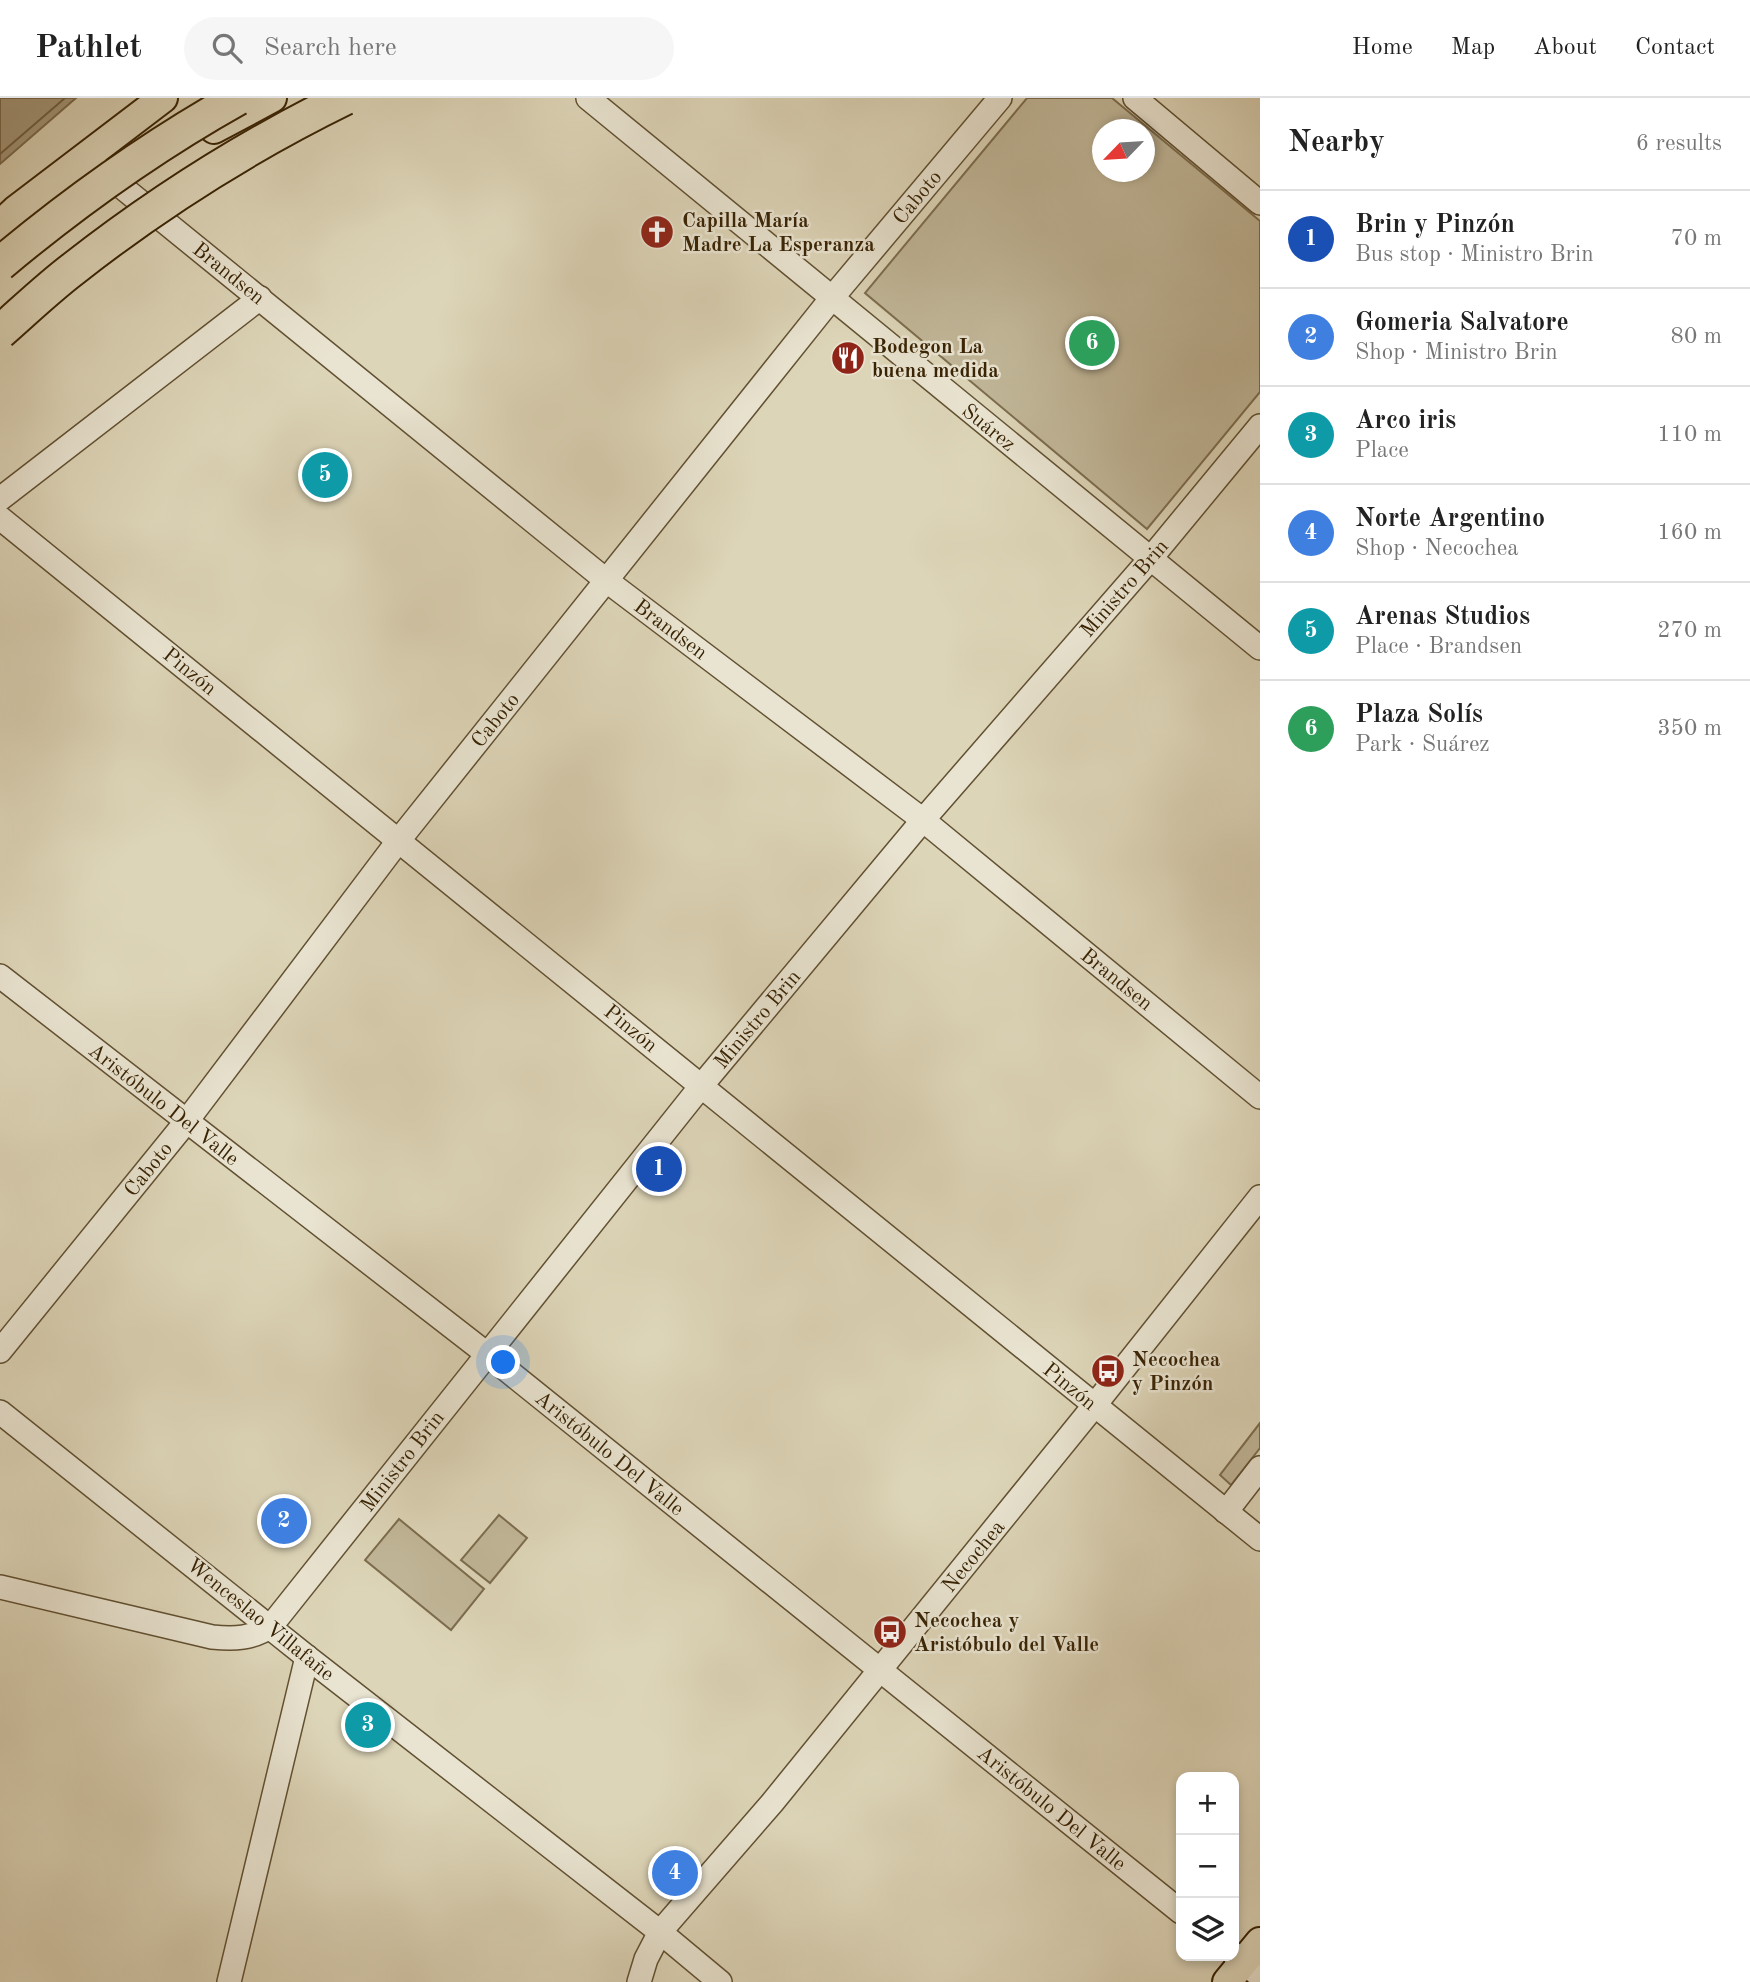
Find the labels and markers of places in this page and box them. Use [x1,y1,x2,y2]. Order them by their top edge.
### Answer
place label: Capilla María Madre La Esperanza [682,211,875,256]
church icon: Capilla María Madre La Esperanza [638,213,676,251]
pin: 6 [1069,317,1115,369]
place label: Bodegon La buena medida [872,337,999,382]
restaurant icon: Bodegon La buena medida [829,339,867,377]
pin: 5 [302,449,348,501]
pin: 1 [636,1143,682,1195]
place label: Necochea y Pinzón [1132,1350,1221,1395]
bus stop icon: Necochea y Pinzón [1089,1352,1127,1390]
pin: 2 [261,1495,307,1547]
place label: Necochea y Aristóbulo del Valle [914,1611,1099,1656]
bus stop icon: Necochea y Aristóbulo del Valle [871,1613,909,1651]
pin: 3 [345,1699,391,1751]
pin: 4 [652,1847,698,1899]

